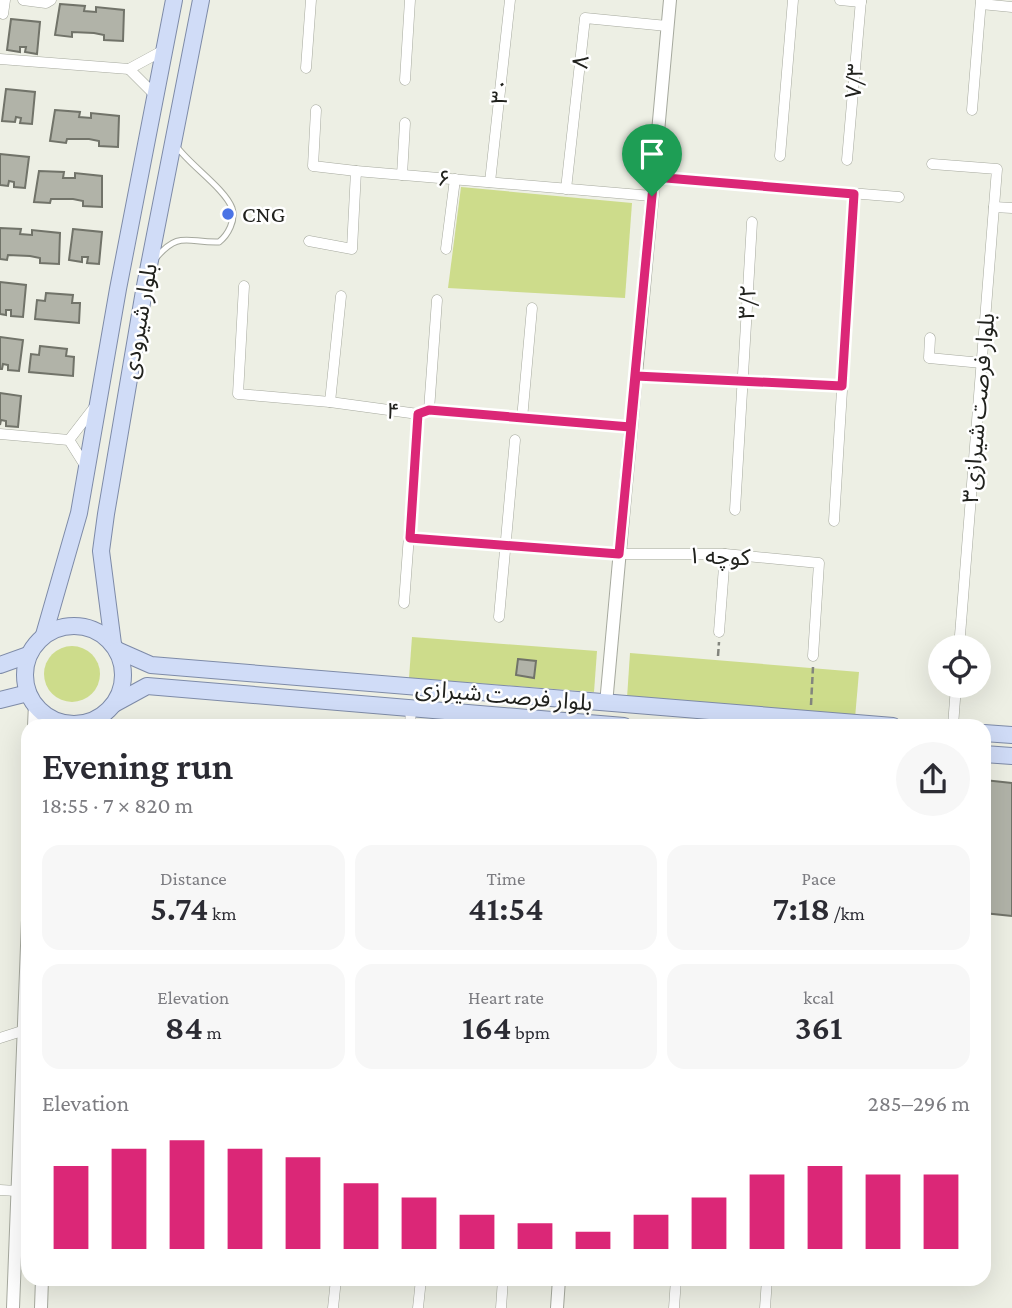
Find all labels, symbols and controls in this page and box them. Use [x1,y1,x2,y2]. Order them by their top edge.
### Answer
street label: ۸ [566,54,594,70]
street label: ۷/۳ [840,63,868,99]
street label: ۳۰ [486,77,514,105]
pin [622,124,682,196]
icon: arrive [633,135,671,173]
street label: ۶ [436,164,452,192]
place label: CNG [242,201,285,227]
marker: CNG [220,206,236,222]
street label: بلوار شیرودی [116,261,163,381]
street label: ۳/۲ [733,284,761,320]
street label: ۳بلوار فرصت شیرازی [957,312,1000,504]
street label: ۴ [385,397,401,425]
street label: کوچه ۱ [687,542,751,572]
map controls [928,635,991,698]
button: locate [928,635,991,698]
street label: بلوار فرصت شیرازی [414,674,594,717]
button: share [896,742,970,816]
text: Evening run [42,745,233,787]
text: 18:55 · 7 × 820 m [42,792,193,818]
text: Distance [160,868,227,889]
text: Time [487,868,525,889]
text: Pace [802,868,836,889]
text: 5.74 [150,889,209,928]
text: 41:54 [468,889,544,928]
text: 7:18 [773,889,830,928]
text: km [209,903,236,924]
text: /km [830,903,865,924]
text: Elevation [157,987,229,1008]
text: Heart rate [468,987,544,1008]
text: kcal [803,987,834,1008]
text: 84 [165,1008,203,1047]
text: 164 [462,1008,511,1047]
text: 361 [795,1008,843,1047]
text: m [203,1022,222,1043]
text: bpm [511,1022,550,1043]
text: Elevation [42,1090,129,1116]
text: 285–296 m [868,1090,970,1116]

